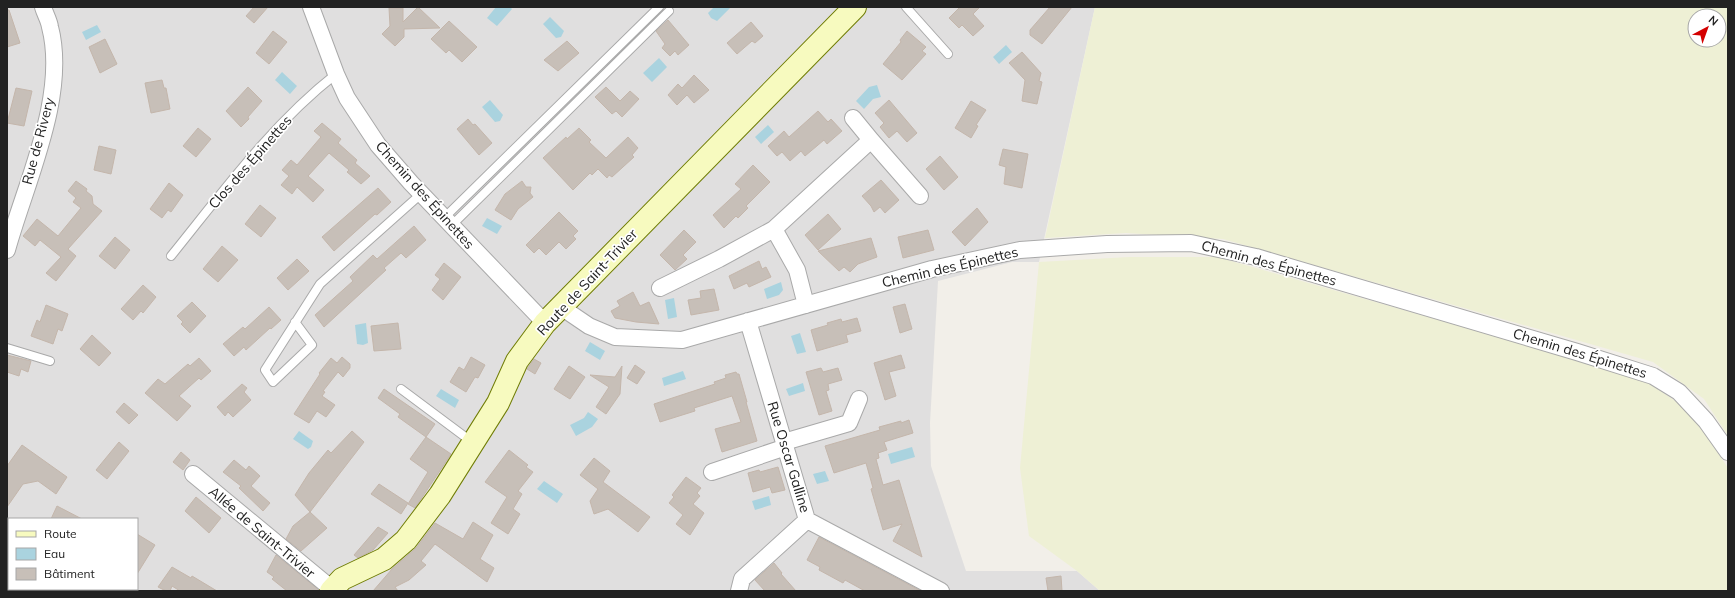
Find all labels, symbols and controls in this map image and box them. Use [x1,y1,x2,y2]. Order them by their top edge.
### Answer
north arrow [1687,8,1727,48]
text: N [1706,12,1721,28]
street label: Rue de Rivery [18,95,58,187]
street label: Clos des Épinettes [205,112,296,212]
street label: Chemin des Épinettes [372,137,478,253]
street label: Route de Saint-Trivier [533,224,642,339]
street label: Chemin des Épinettes [1199,236,1339,290]
street label: Chemin des Épinettes [880,243,1020,291]
street label: Chemin des Épinettes [1511,324,1649,382]
street label: Rue Oscar Galline [764,399,814,515]
street label: Allée de Saint-Trivier [205,482,320,582]
legend [8,518,138,590]
text: Route [44,526,77,541]
text: Eau [44,546,65,561]
text: Bâtiment [44,566,95,581]

